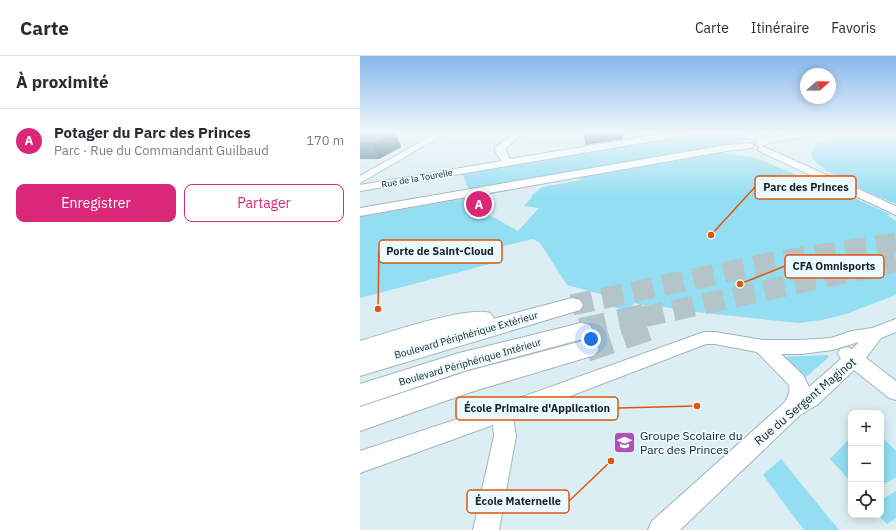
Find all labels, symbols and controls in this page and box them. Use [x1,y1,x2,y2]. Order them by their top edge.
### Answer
text: Carte [20,16,69,40]
text: Carte [695,19,729,37]
text: Itinéraire [751,19,809,37]
text: Favoris [831,19,876,37]
north arrow [800,68,836,104]
text: À proximité [16,71,109,93]
text: Potager du Parc des Princes [54,123,251,142]
text: A [25,132,33,149]
text: 170 m [306,132,344,149]
text: Parc · Rue du Commandant Guilbaud [54,142,269,159]
street label: Rue de la Tourelle [380,166,454,190]
callout: Parc des Princes [755,176,856,199]
text: Parc des Princes [763,180,849,194]
button: Enregistrer [16,184,176,222]
button: Partager [184,184,344,222]
pin: A [466,189,492,219]
callout: Porte de Saint-Cloud [379,240,502,263]
text: Porte de Saint-Cloud [386,244,494,258]
callout: CFA Omnisports [785,255,884,278]
text: CFA Omnisports [793,259,876,273]
street label: Boulevard Périphérique Extérieur [393,308,540,362]
your location [581,329,601,349]
street label: Boulevard Périphérique Intérieur [397,335,543,389]
street label: Rue du Sergent Maginot [751,354,859,448]
callout: École Primaire d'Application [456,397,618,420]
text: École Primaire d'Application [464,400,610,415]
map controls [848,410,884,518]
button: + [848,410,884,446]
place label: Groupe Scolaire du Parc des Princes [640,428,742,457]
school or university icon: Groupe Scolaire du Parc des Princes [611,429,637,455]
button: − [848,446,884,482]
button: locate [848,482,884,518]
callout: École Maternelle [467,490,569,513]
text: École Maternelle [475,493,561,508]

